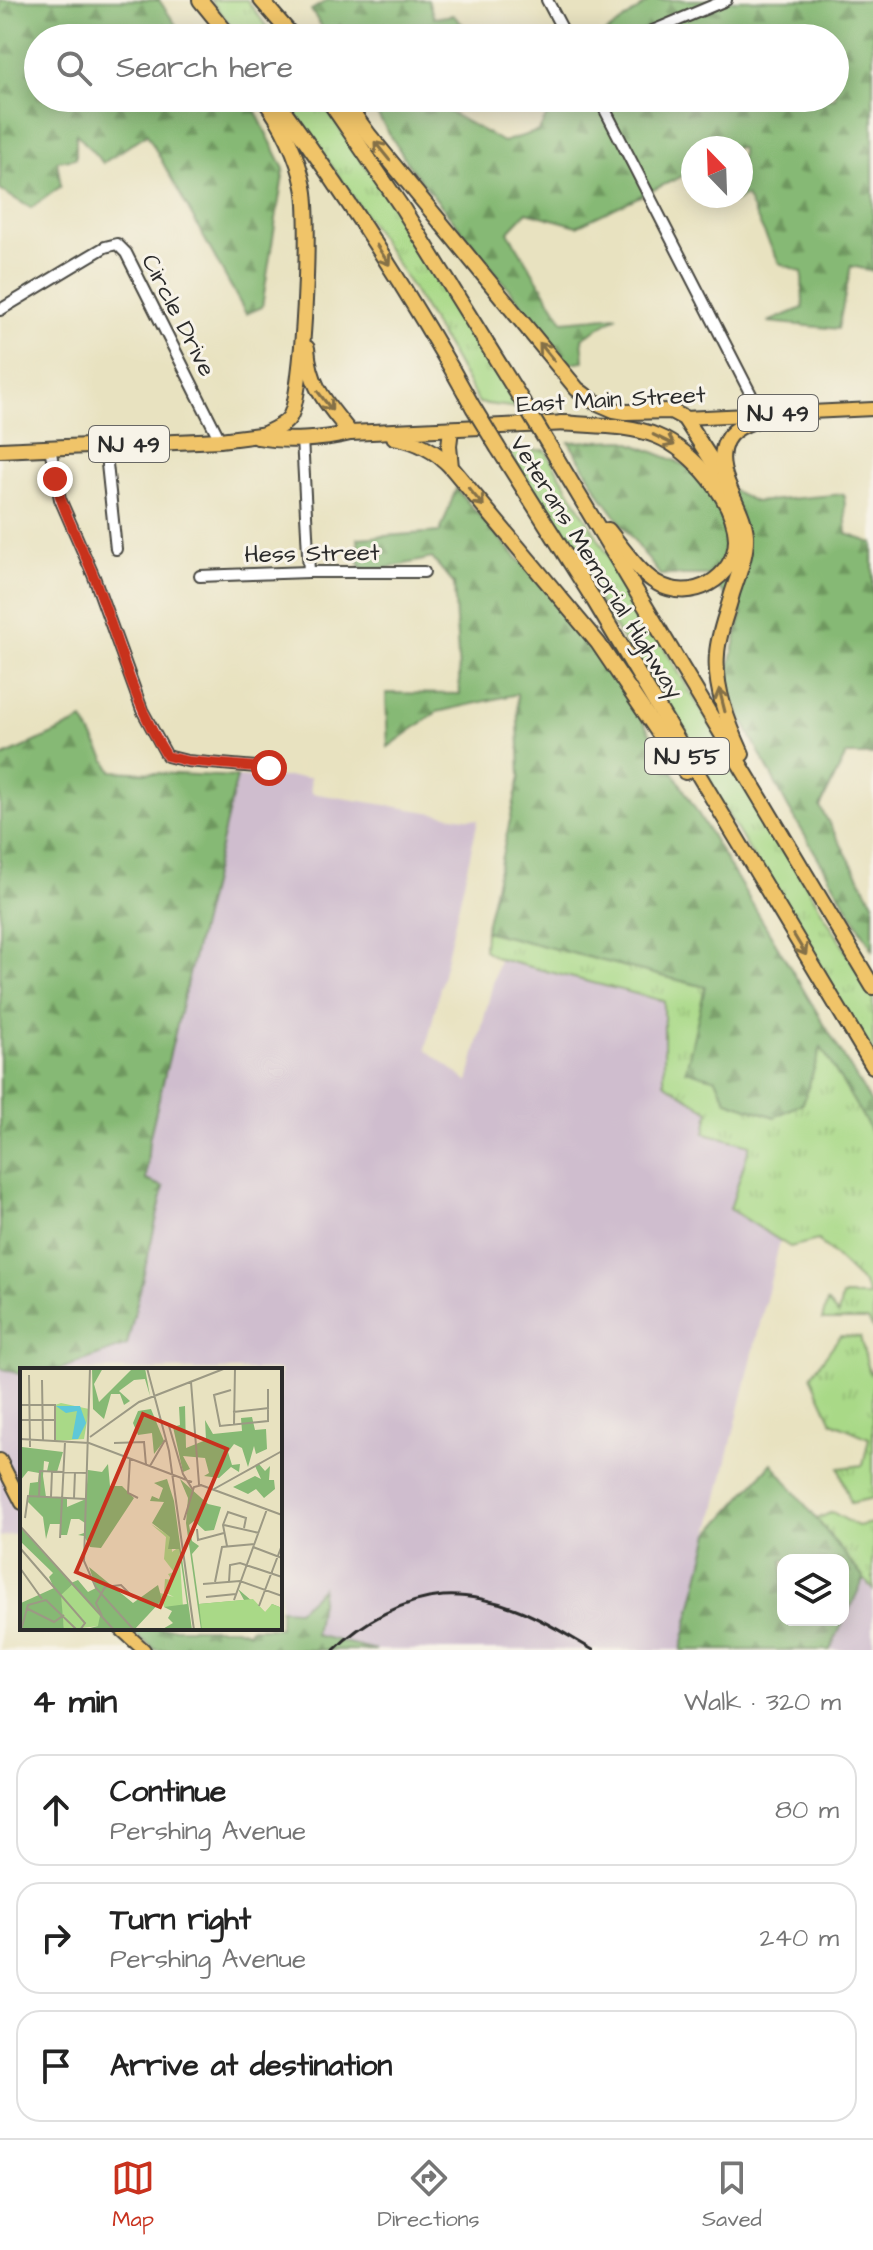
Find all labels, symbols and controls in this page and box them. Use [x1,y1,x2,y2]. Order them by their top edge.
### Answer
search box [24,24,849,112]
icon: search [52,46,96,90]
text: Search here [116,47,293,89]
north arrow [681,136,753,208]
one-way arrow [374,141,391,162]
one-way arrow [374,243,391,265]
street label: Circle Drive [133,248,224,383]
one-way arrow [538,343,556,363]
street label: East Main Street [516,378,707,422]
one-way arrow [317,390,334,411]
road number: NJ 49 [738,395,818,431]
road number: NJ 49 [89,426,169,462]
street label: Veterans Memorial Highway [500,429,691,706]
one-way arrow [652,433,676,449]
route end [37,461,73,497]
one-way arrow [467,486,485,507]
street label: Hess Street [244,536,380,572]
one-way arrow [714,687,729,713]
road number: NJ 55 [645,738,729,774]
route start [251,750,287,786]
one-way arrow [793,933,809,956]
inset map [20,1368,282,1630]
map controls [777,1554,849,1626]
button: layers [777,1554,849,1626]
text: 4 min [32,1678,117,1726]
text: Walk · 320 m [684,1684,841,1720]
text: Continue [110,1771,226,1813]
icon: ahead [34,1788,78,1832]
text: 80 m [775,1792,839,1828]
text: Pershing Avenue [110,1813,306,1849]
text: Turn right [110,1899,251,1941]
icon: right [34,1916,78,1960]
text: 240 m [759,1920,839,1956]
text: Pershing Avenue [110,1941,306,1977]
icon: arrive [34,2044,78,2088]
text: Arrive at destination [110,2045,392,2087]
tab: Map [111,2156,155,2235]
tab: Directions [377,2156,480,2235]
tab: Saved [702,2156,762,2235]

